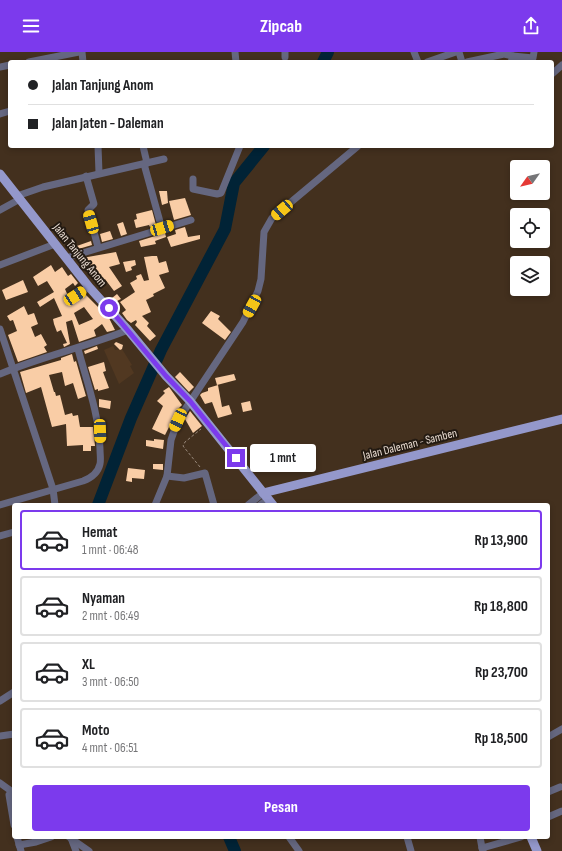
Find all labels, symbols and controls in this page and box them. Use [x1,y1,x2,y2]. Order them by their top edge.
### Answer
icon: menu [20,15,42,37]
icon: share [520,15,542,37]
text: Zipcab [260,16,302,37]
text: Jalan Tanjung Anom [52,76,154,95]
text: Jalan Jaten - Daleman [52,114,164,133]
north arrow [510,160,550,200]
map controls [510,160,550,296]
car [269,198,295,222]
button: locate [510,208,550,248]
car [82,209,100,235]
car [149,219,175,237]
street label: Jalan Tanjung Anom [49,220,110,290]
button: layers [510,256,550,296]
car [62,284,88,308]
car [241,293,263,319]
route start [100,299,118,317]
car [167,407,189,433]
car [94,419,106,443]
street label: Jalan Daleman - Samben [360,426,459,464]
callout: 1 mnt [250,444,316,472]
route end [227,449,245,467]
text: 1 mnt [270,450,296,466]
icon: car [34,522,70,558]
text: Hemat [82,523,117,542]
text: Rp 13,900 [475,531,528,550]
text: 1 mnt · 06:48 [82,542,138,558]
icon: car [34,588,70,624]
text: Nyaman [82,589,125,608]
text: Rp 18,800 [474,597,528,616]
text: 2 mnt · 06:49 [82,608,139,624]
icon: car [34,654,70,690]
text: XL [82,655,95,674]
text: Rp 23,700 [475,663,528,682]
text: 3 mnt · 06:50 [82,674,139,690]
icon: car [34,720,70,756]
text: Moto [82,721,109,740]
text: Rp 18,500 [474,729,528,748]
text: 4 mnt · 06:51 [82,740,138,756]
button: Pesan [32,785,530,831]

